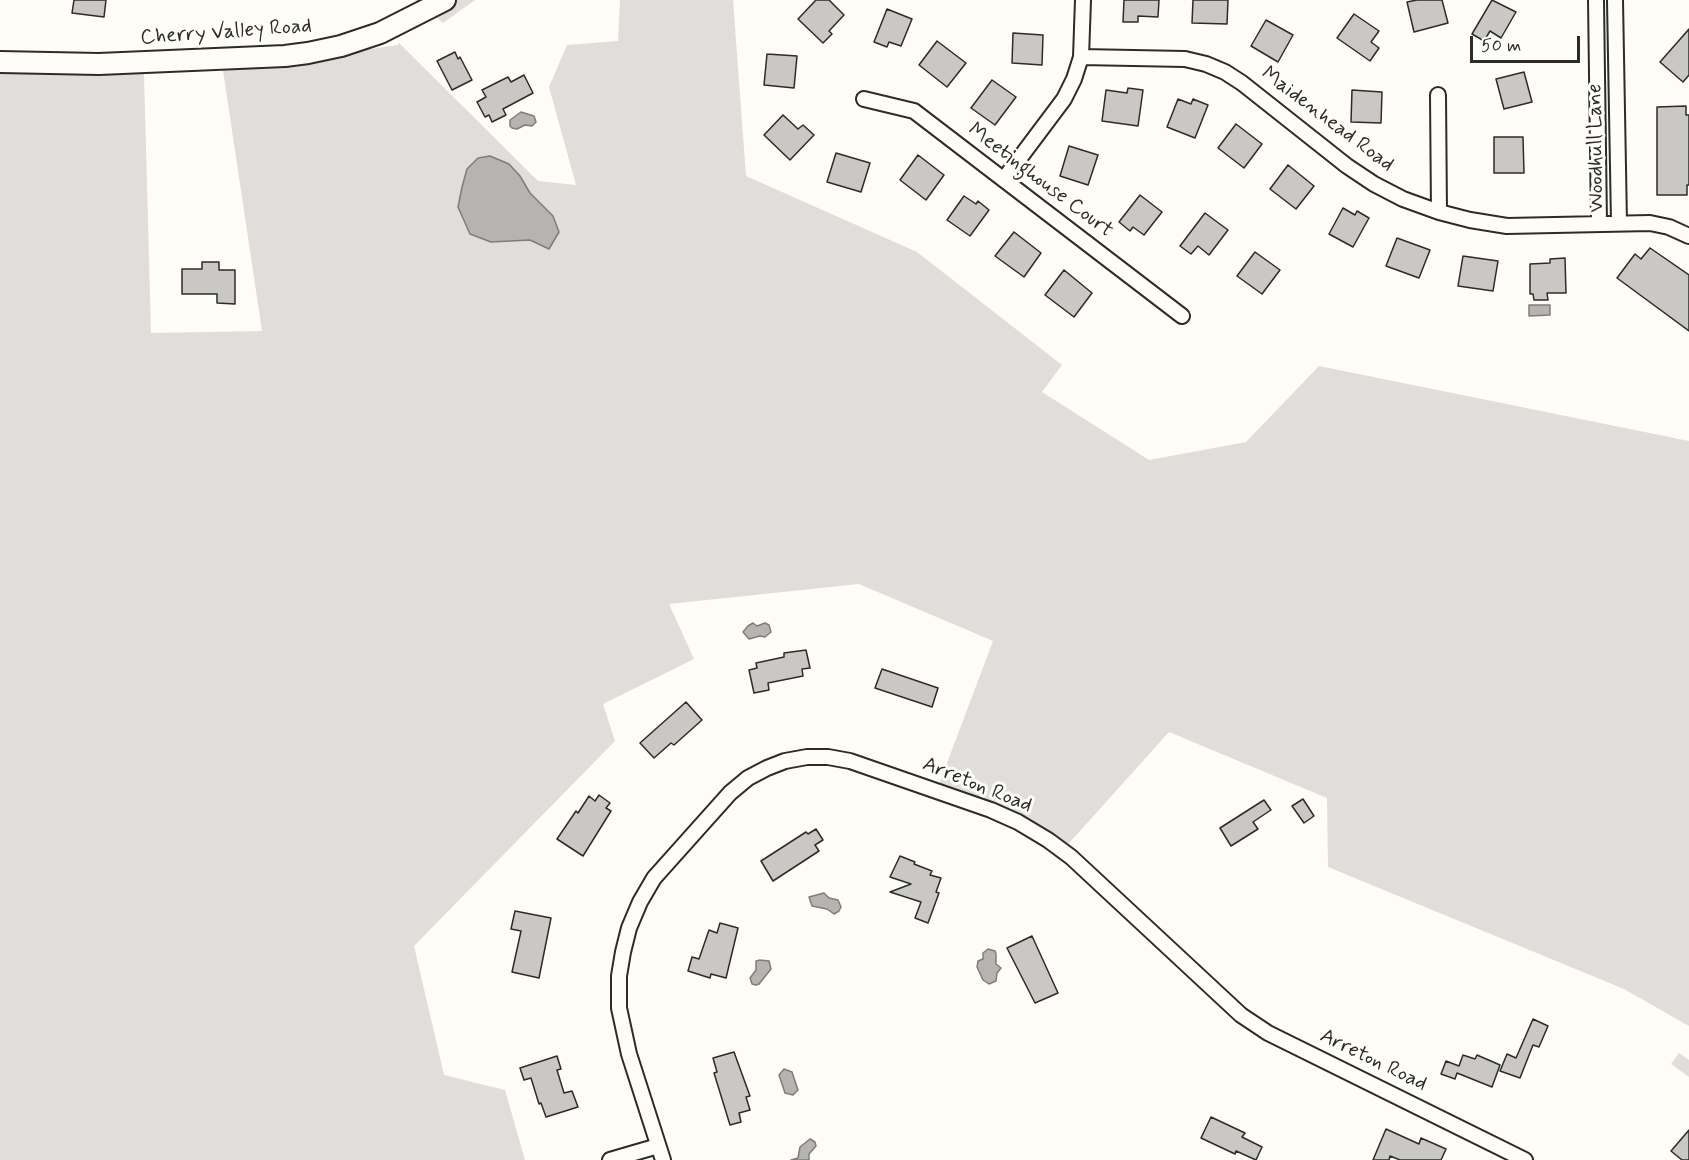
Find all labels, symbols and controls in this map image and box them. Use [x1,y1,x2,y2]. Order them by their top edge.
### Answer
street label: Cherry Valley Road [139,14,313,52]
scale bar [1473,24,1582,62]
text: 50 m [1481,34,1521,58]
street label: Maidenhead Road [1256,62,1398,178]
street label: Woodhull Lane [1583,83,1611,213]
street label: Meetinghouse Court [962,118,1118,244]
street label: Arreton Road [918,753,1036,819]
street label: Arreton Road [1315,1024,1431,1098]

